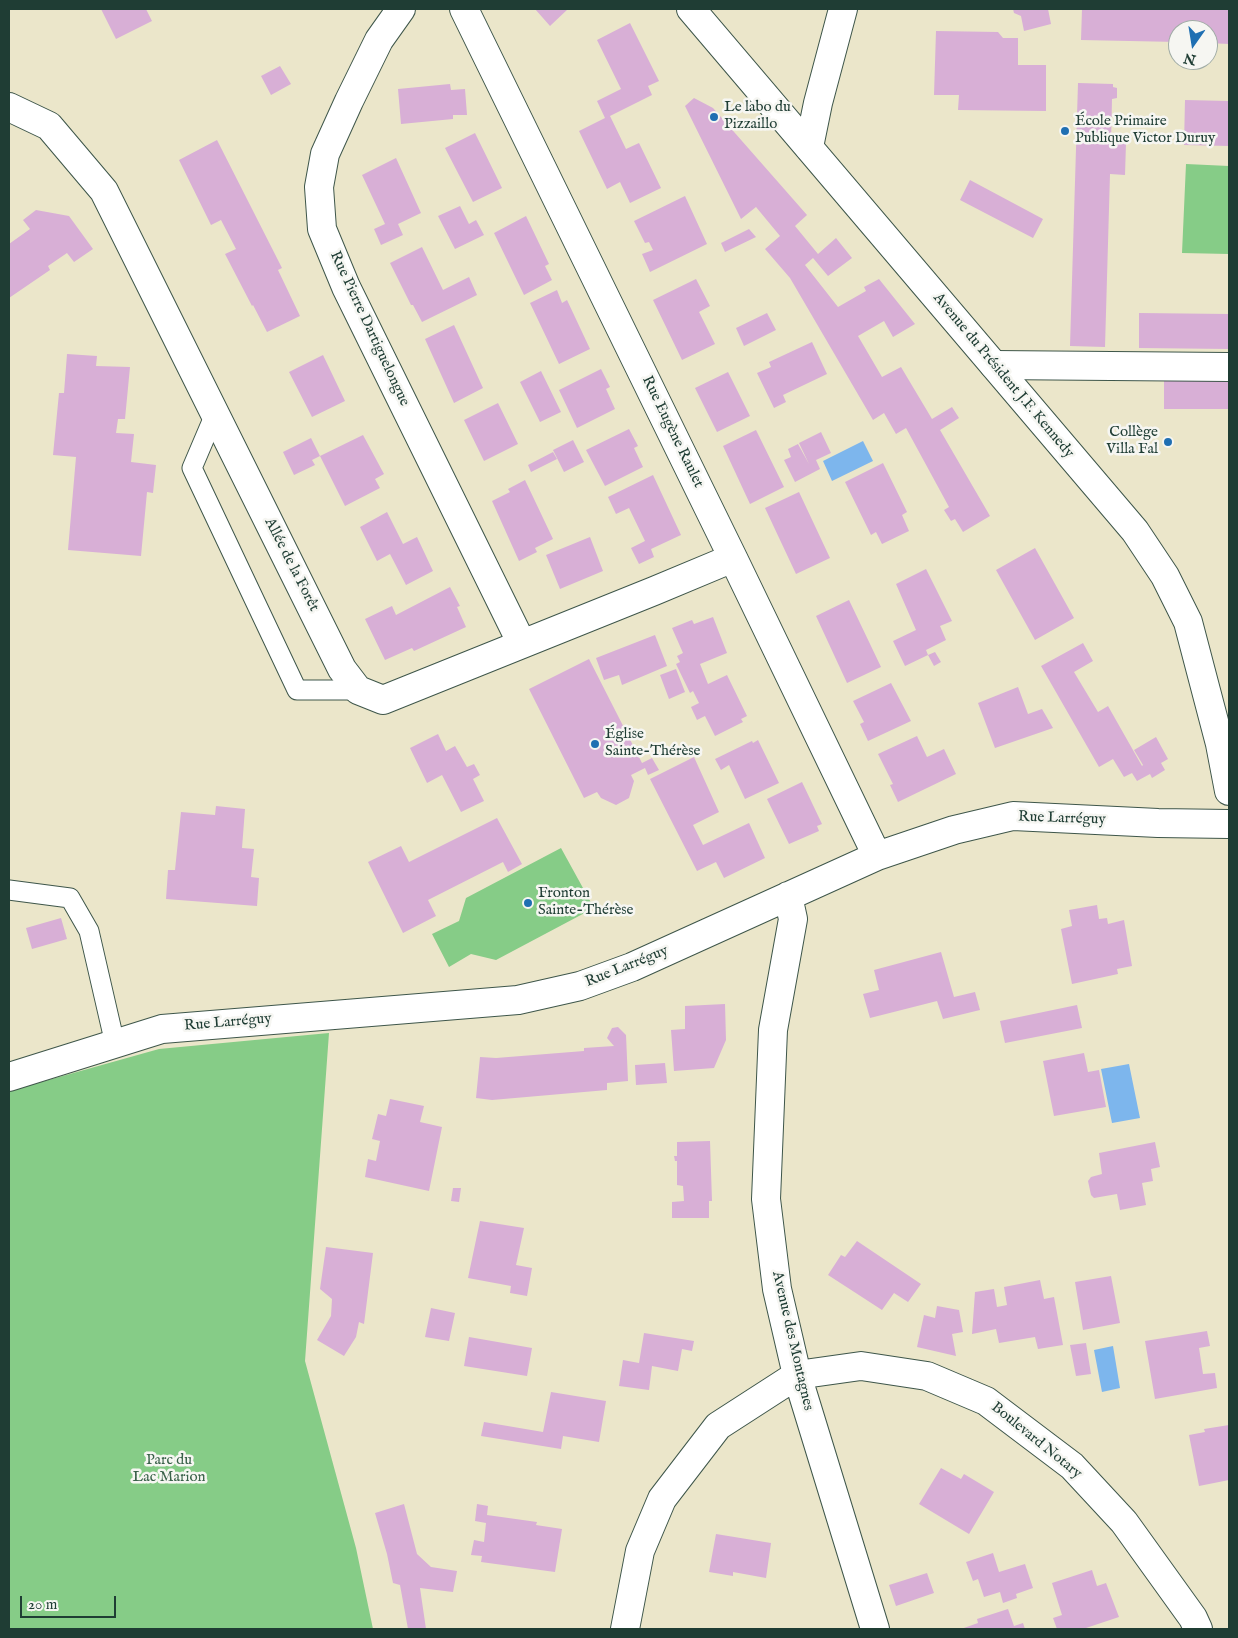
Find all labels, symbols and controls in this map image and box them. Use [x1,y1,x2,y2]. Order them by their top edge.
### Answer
north arrow [1168,20,1218,70]
text: N [1182,49,1198,69]
place label: Le labo du Pizzaillo [724,99,791,134]
marker: Le labo du Pizzaillo [708,111,720,123]
place label: École Primaire Publique Victor Duruy [1075,113,1215,148]
marker: École Primaire Publique Victor Duruy [1059,125,1071,137]
street label: Rue Pierre Dartiguelongue [325,249,413,409]
street label: Avenue du Président J.F. Kennedy [929,290,1077,462]
street label: Rue Eugène Raulet [637,373,707,491]
place label: Collège Villa Fal [1106,424,1158,459]
marker: Collège Villa Fal [1162,436,1174,448]
street label: Allée de la Forêt [260,515,322,615]
place label: Église Sainte-Thérèse [605,726,700,761]
marker: Église Sainte-Thérèse [589,738,601,750]
street label: Rue Larréguy [1018,808,1106,830]
place label: Fronton Sainte-Thérèse [538,885,633,920]
marker: Fronton Sainte-Thérèse [522,897,534,909]
street label: Rue Larréguy [583,942,671,992]
street label: Rue Larréguy [184,1010,272,1036]
street label: Avenue des Montagnes [767,1270,817,1412]
street label: Boulevard Notary [987,1399,1085,1483]
park label: Parc du Lac Marion [133,1452,205,1487]
scale bar [22,1586,119,1618]
text: 20 m [28,1595,57,1614]

